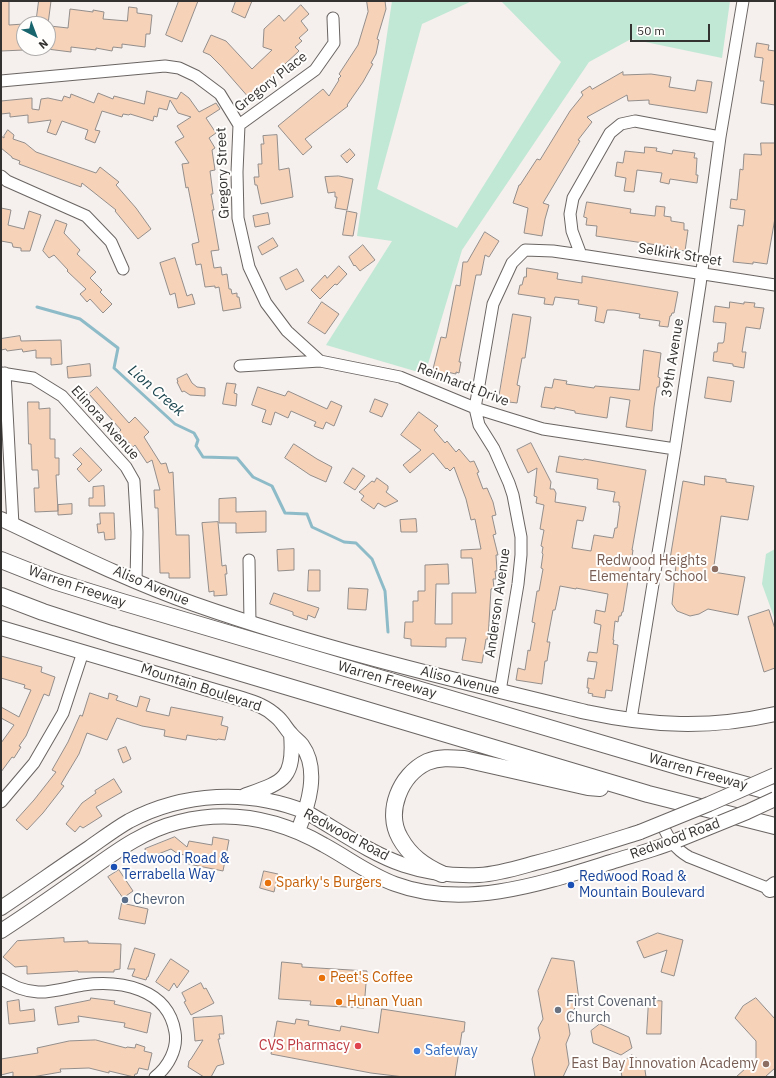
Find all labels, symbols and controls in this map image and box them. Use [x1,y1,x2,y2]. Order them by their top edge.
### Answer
north arrow [16,16,56,56]
scale bar [632,16,712,42]
text: 50 m [637,23,665,38]
text: N [36,36,51,52]
street label: Gregory Place [231,48,311,116]
street label: Gregory Street [213,127,233,219]
street label: Selkirk Street [637,240,723,270]
street label: 39th Avenue [658,317,688,399]
street label: Reinhardt Drive [415,360,511,410]
water label: Lion Creek [124,362,188,420]
street label: Elinora Avenue [67,382,143,464]
street label: Anderson Avenue [482,547,514,659]
place label: Redwood Heights Elementary School [589,553,707,586]
street label: Warren Freeway [26,562,128,612]
street label: Aliso Avenue [110,562,192,610]
marker: Redwood Heights Elementary School [710,564,720,574]
street label: Warren Freeway [336,658,438,702]
street label: Mountain Boulevard [138,661,264,715]
street label: Aliso Avenue [419,663,501,699]
street label: Warren Freeway [647,750,749,794]
street label: Redwood Road [300,805,392,865]
street label: Redwood Road [628,815,722,863]
place label: Redwood Road & Terrabella Way [122,851,230,884]
marker: Redwood Road & Terrabella Way [109,862,119,872]
place label: Redwood Road & Mountain Boulevard [579,869,705,902]
place label: Sparky's Burgers [276,875,382,891]
marker: Sparky's Burgers [263,878,273,888]
marker: Redwood Road & Mountain Boulevard [566,880,576,890]
place label: Chevron [133,892,185,908]
marker: Chevron [120,895,130,905]
place label: Peet's Coffee [330,970,413,986]
marker: Peet's Coffee [317,973,327,983]
place label: Hunan Yuan [347,994,423,1010]
place label: First Covenant Church [566,994,657,1026]
marker: Hunan Yuan [334,997,344,1007]
marker: First Covenant Church [553,1005,563,1015]
place label: CVS Pharmacy [259,1038,350,1054]
marker: CVS Pharmacy [353,1041,363,1051]
place label: Safeway [425,1043,478,1059]
marker: Safeway [412,1046,422,1056]
place label: East Bay Innovation Academy [571,1056,758,1072]
marker: East Bay Innovation Academy [761,1059,771,1069]

